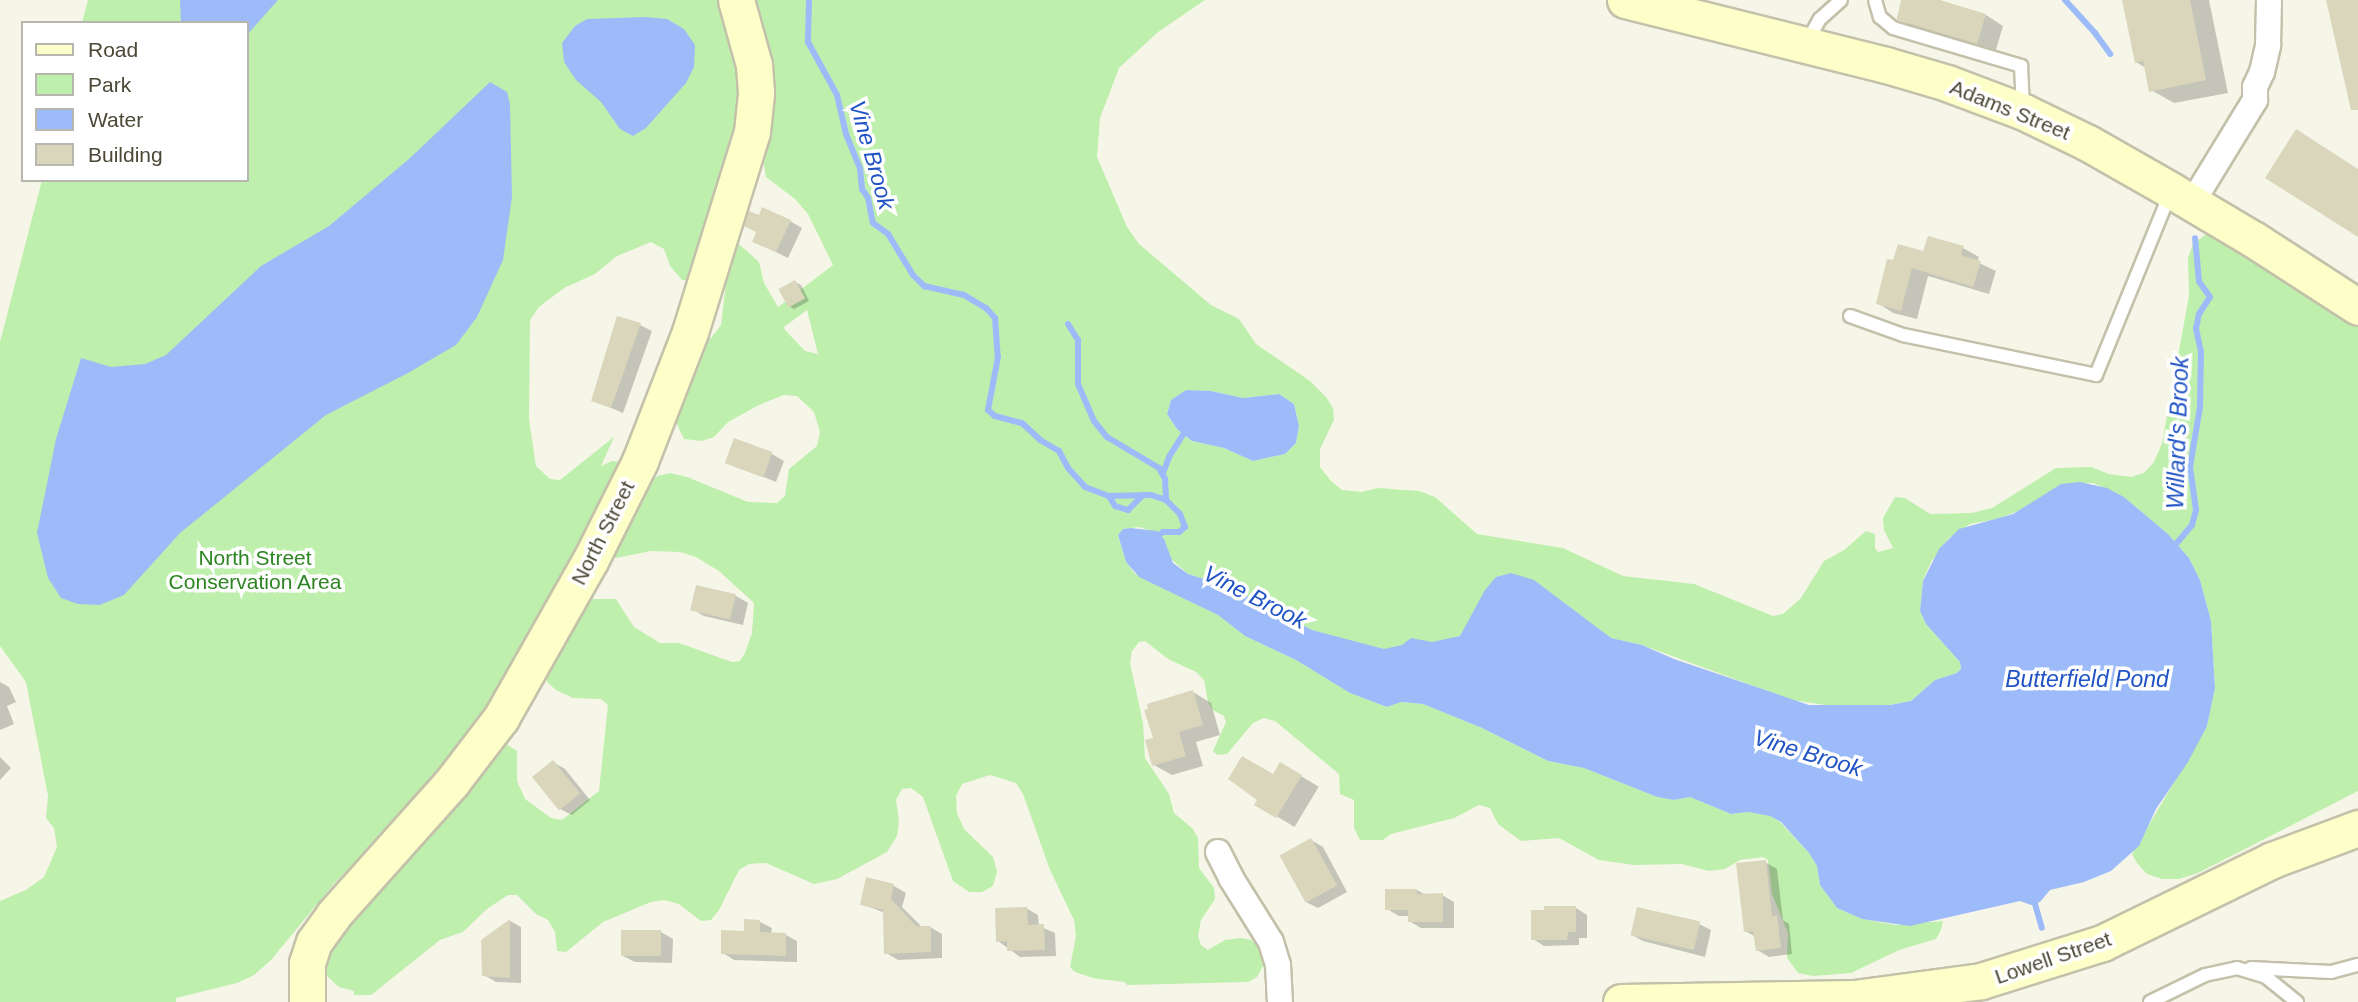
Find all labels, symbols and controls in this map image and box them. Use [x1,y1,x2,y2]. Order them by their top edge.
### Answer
legend [21,21,248,182]
text: Road [88,38,138,61]
text: Park [88,73,131,96]
street label: Adams Street [1946,74,2074,146]
water label: Vine Brook [843,97,901,213]
text: Water [88,108,143,131]
text: Building [88,143,163,166]
water label: Willard's Brook [2162,356,2194,510]
street label: North Street [566,477,640,589]
park label: North Street Conservation Area [168,545,342,595]
water label: Vine Brook [1199,559,1311,635]
water label: Butterfield Pond [2005,665,2169,693]
water label: Vine Brook [1750,723,1866,783]
street label: Lowell Street [1992,926,2114,990]

